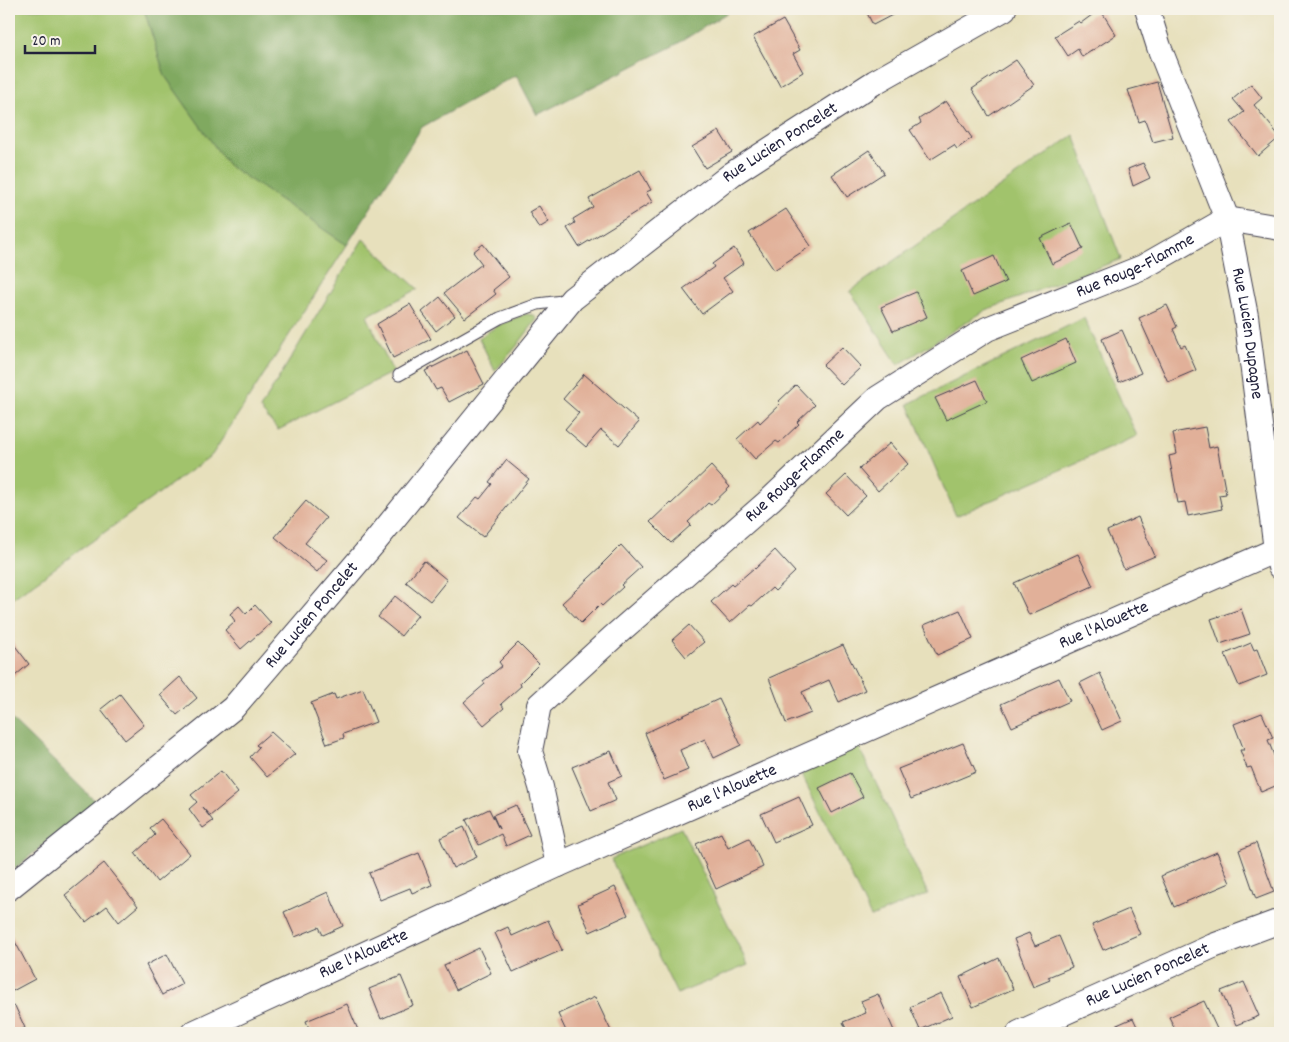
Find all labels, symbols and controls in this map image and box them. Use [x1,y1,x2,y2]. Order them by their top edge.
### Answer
scale bar [25,22,95,54]
text: 20 m [32,31,60,53]
street label: Rue Lucien Poncelet [717,96,843,190]
street label: Rue Rouge-Flamme [1072,228,1199,305]
street label: Rue Lucien Dupagne [1224,266,1269,401]
street label: Rue Rouge-Flamme [740,423,851,529]
street label: Rue Lucien Poncelet [259,556,365,674]
street label: Rue l'Alouette [1055,595,1153,656]
street label: Rue l'Alouette [683,758,781,819]
street label: Rue l'Alouette [315,923,412,986]
street label: Rue Lucien Poncelet [1082,936,1214,1014]

